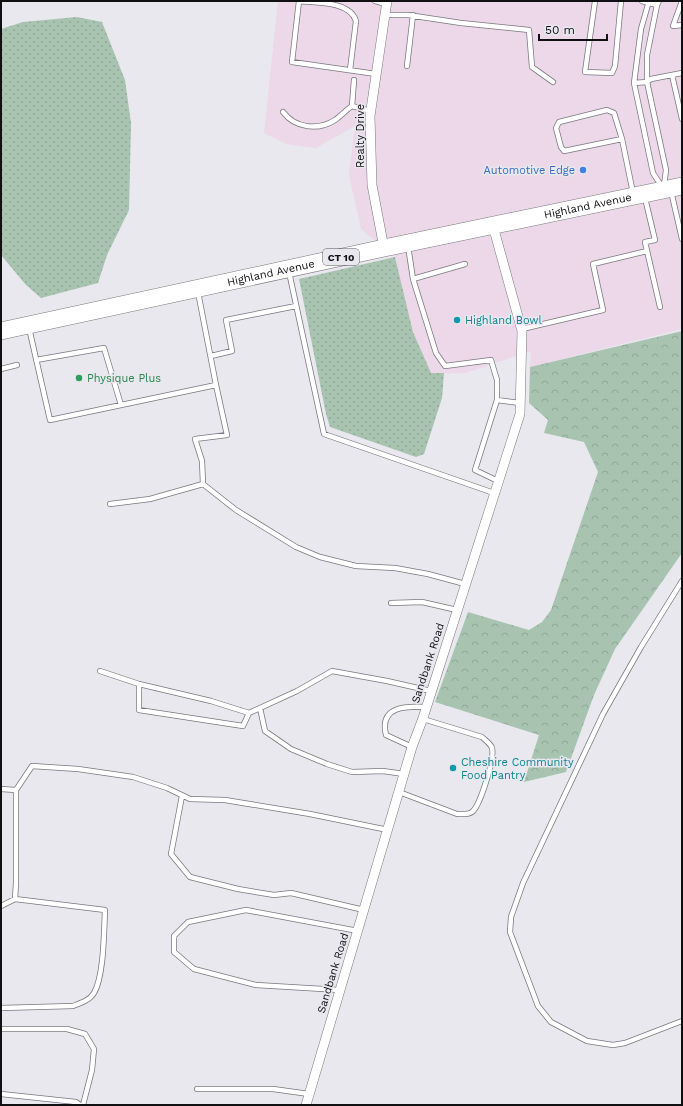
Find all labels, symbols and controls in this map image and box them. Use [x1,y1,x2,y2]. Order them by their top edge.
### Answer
scale bar [539,16,607,42]
text: 50 m [545,23,575,37]
street label: Realty Drive [354,104,367,168]
place label: Automotive Edge [484,164,575,177]
marker: Automotive Edge [578,165,588,175]
street label: Highland Avenue [543,190,633,221]
road number: CT 10 [323,249,359,265]
street label: Highland Avenue [226,257,316,288]
place label: Highland Bowl [465,314,543,327]
marker: Highland Bowl [452,315,462,325]
place label: Physique Plus [87,372,161,385]
marker: Physique Plus [74,373,84,383]
street label: Sandbank Road [409,621,447,705]
place label: Cheshire Community Food Pantry [461,756,574,782]
marker: Cheshire Community Food Pantry [448,763,458,773]
street label: Sandbank Road [315,931,351,1015]

